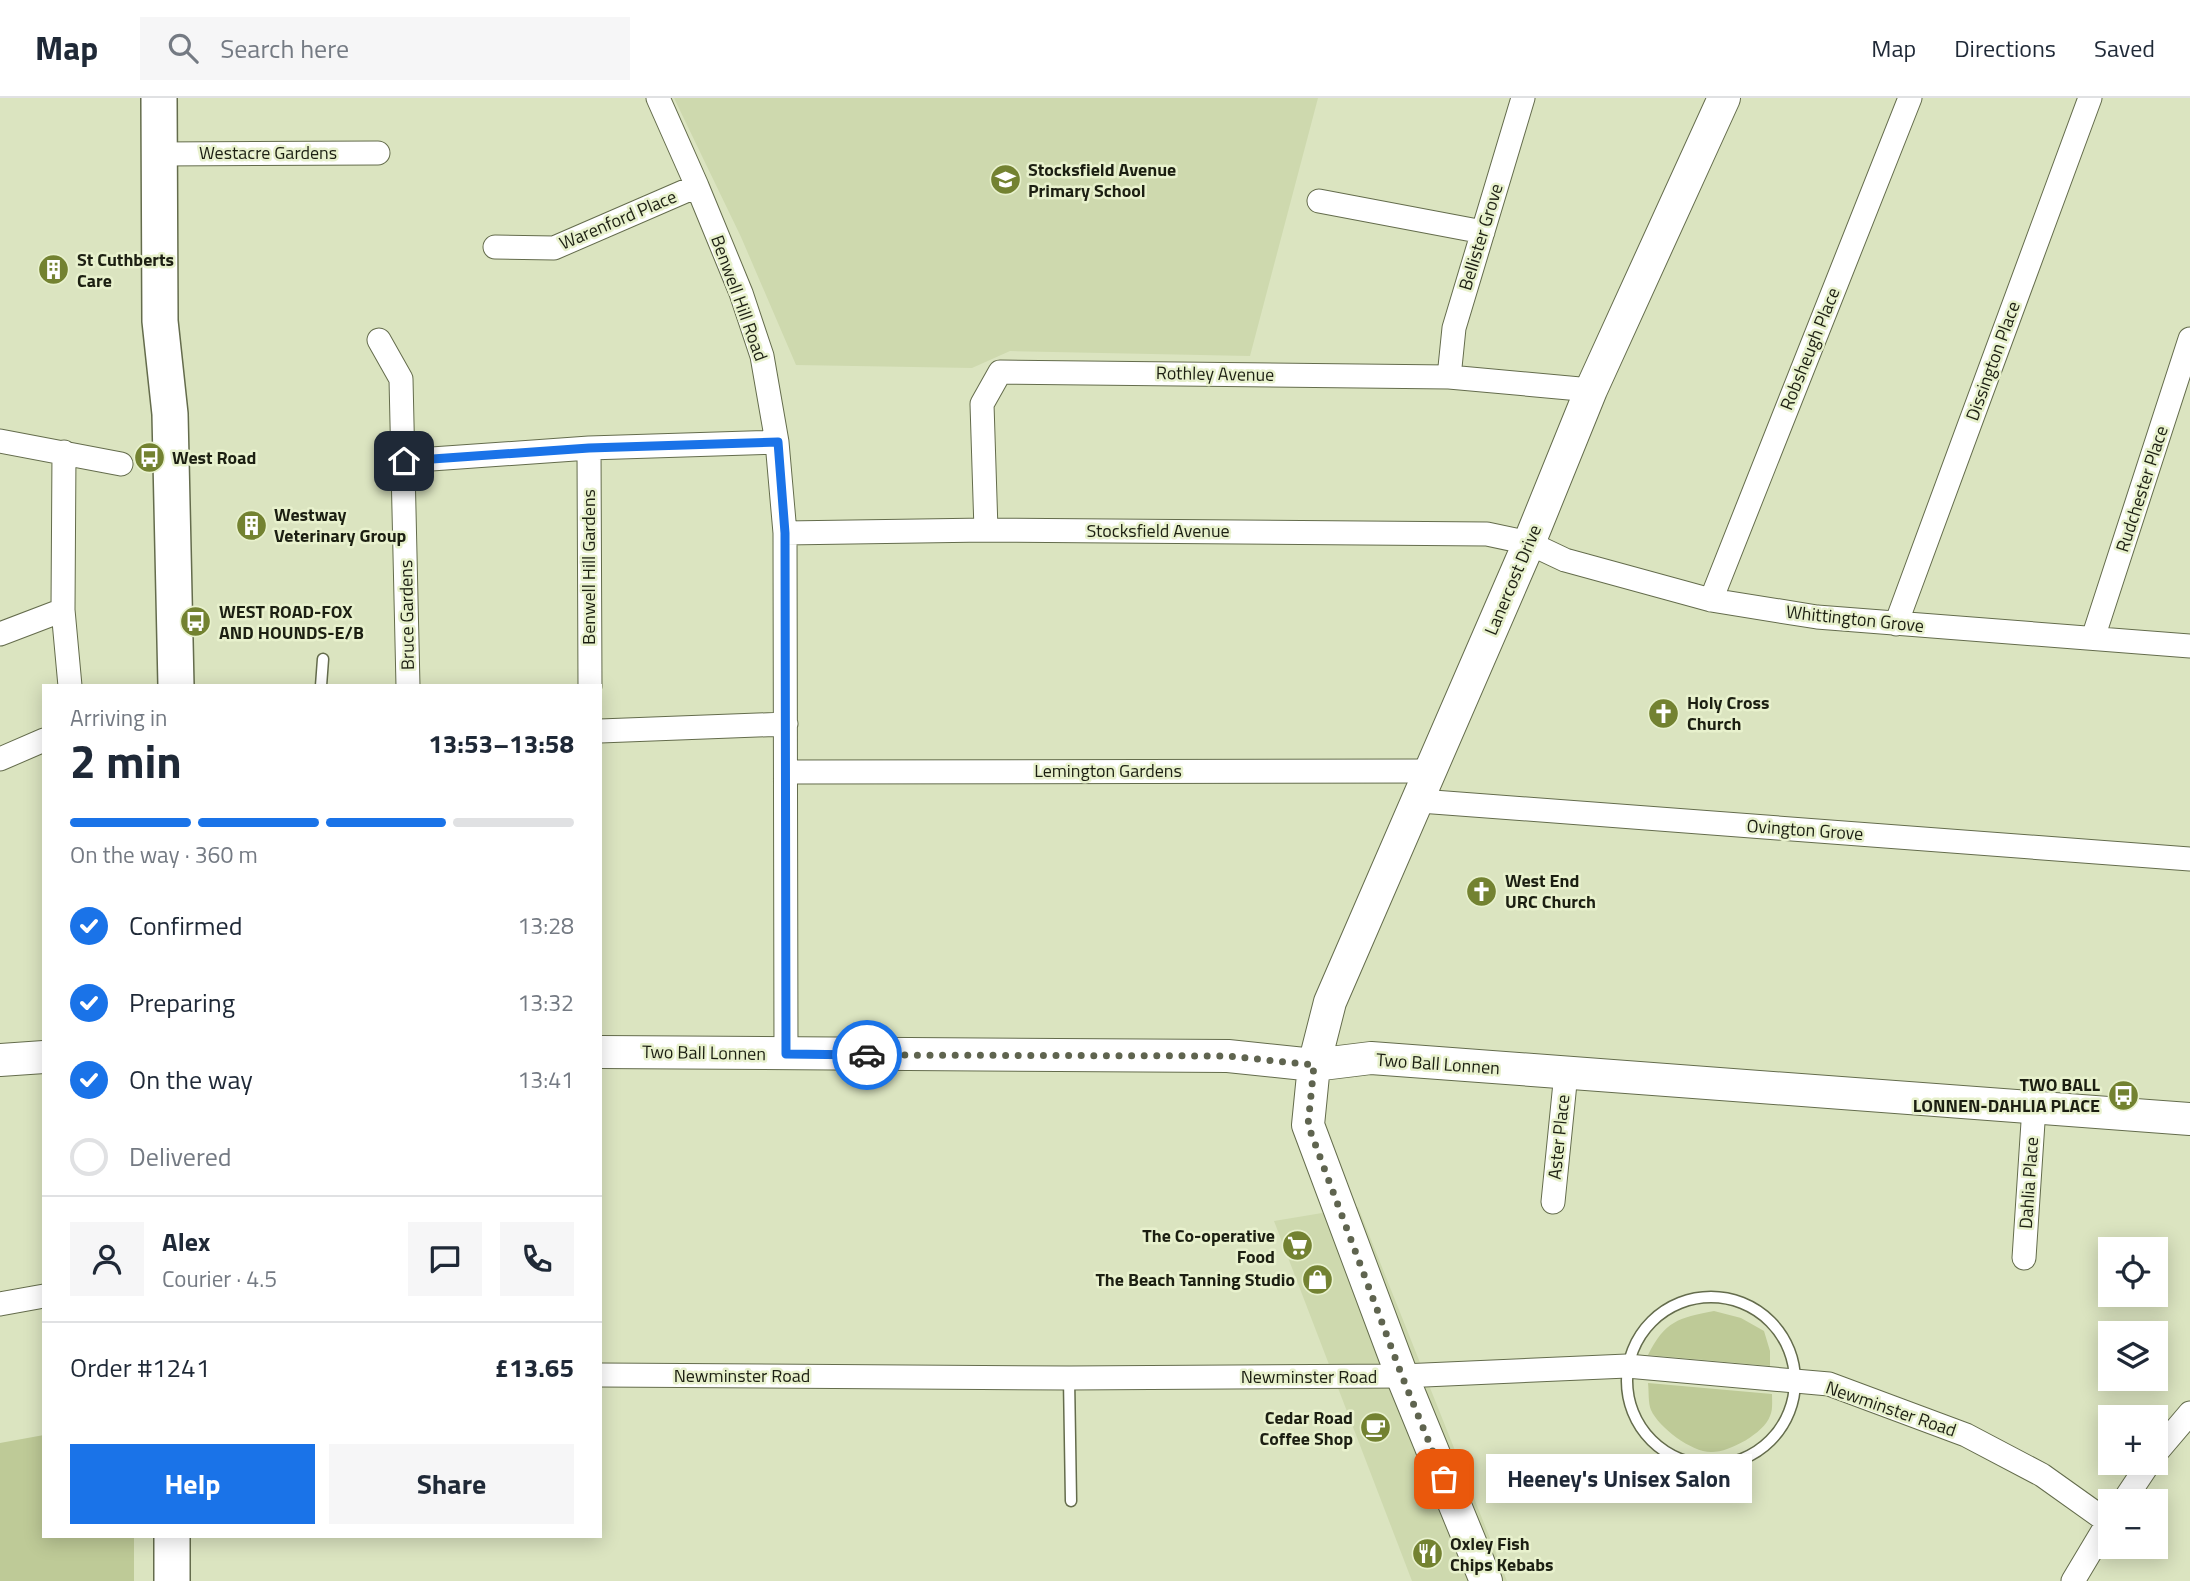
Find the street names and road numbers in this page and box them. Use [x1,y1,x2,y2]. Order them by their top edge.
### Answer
street label: Westacre Gardens [199,139,337,166]
street label: Bellister Grove [1451,180,1510,294]
street label: Warenford Place [555,183,681,256]
street label: Benwell Hill Road [704,231,775,365]
street label: Robsheugh Place [1773,283,1846,414]
street label: Dissington Place [1958,297,2027,424]
street label: Rothley Avenue [1156,359,1274,388]
street label: Rudchester Place [2108,422,2175,555]
street label: Benwell Hill Gardens [575,489,602,645]
street label: Stocksfield Avenue [1086,517,1230,544]
street label: Lanercost Drive [1477,520,1548,639]
street label: Bruce Gardens [392,560,421,670]
street label: Whittington Grove [1785,598,1925,639]
street label: Lemington Gardens [1034,757,1182,784]
street label: Ovington Grove [1746,812,1864,847]
street label: Two Ball Lonnen [642,1038,766,1067]
street label: Two Ball Lonnen [1375,1046,1501,1081]
street label: Aster Place [1541,1093,1576,1181]
street label: Dahlia Place [2012,1136,2045,1230]
street label: Newminster Road [674,1362,810,1389]
street label: Newminster Road [1241,1363,1377,1390]
street label: Newminster Road [1822,1374,1960,1443]

